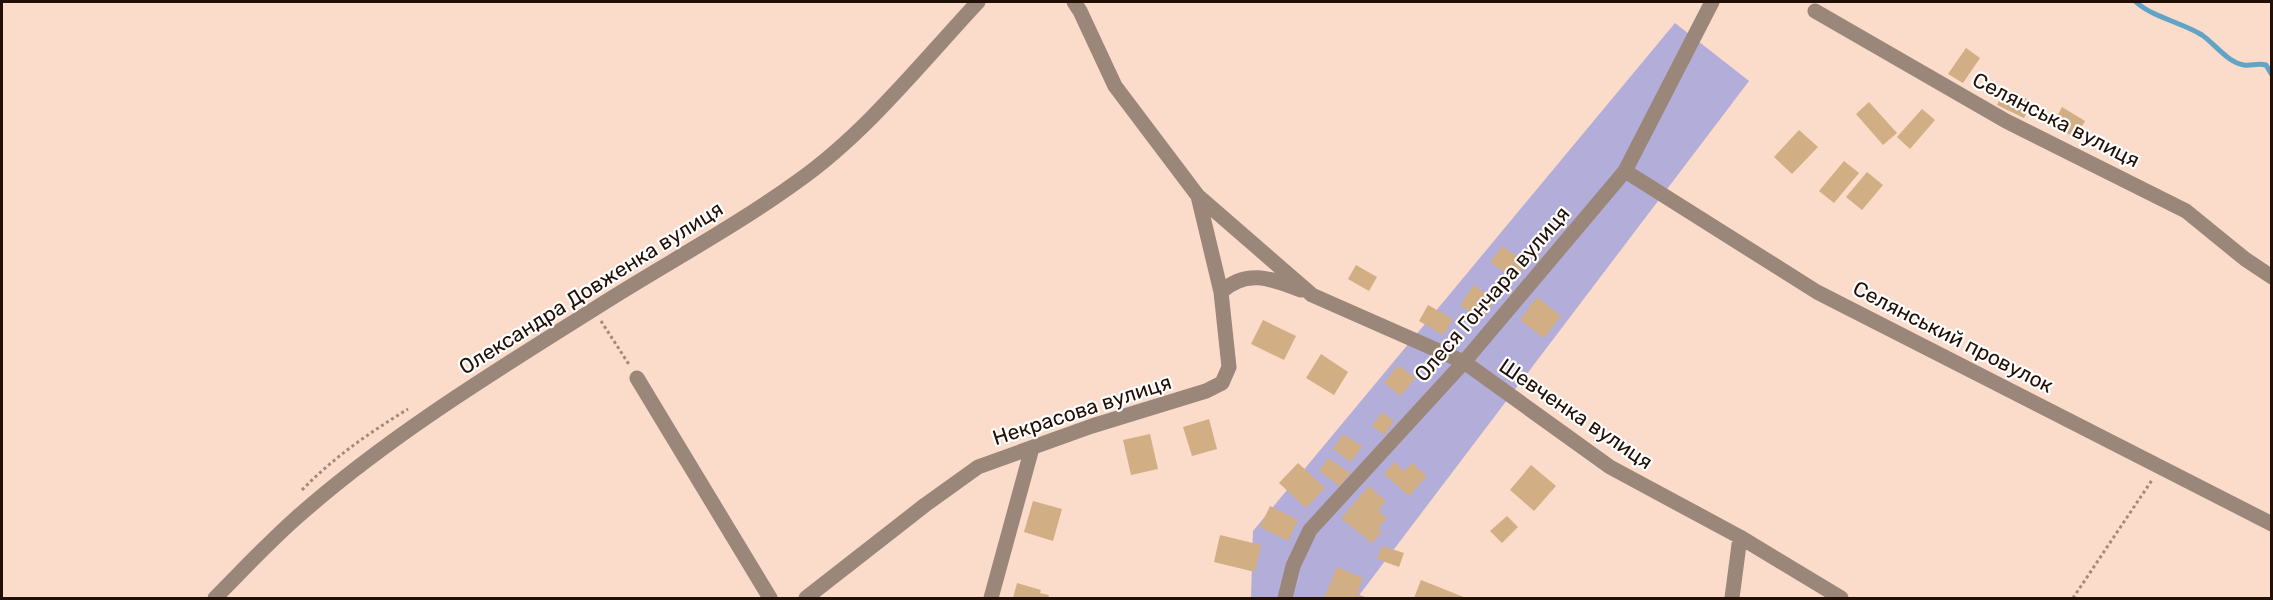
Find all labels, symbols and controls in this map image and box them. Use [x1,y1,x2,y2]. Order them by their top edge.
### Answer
street label: Селянська вулиця [1968,67,2144,173]
street label: Олександра Довженка вулиця [454,196,727,379]
street label: Олеся Гончара вулиця [1409,201,1574,386]
street label: Селянський провулок [1849,275,2057,398]
street label: Шевченка вулиця [1495,353,1658,474]
street label: Некрасова вулиця [989,369,1174,450]

